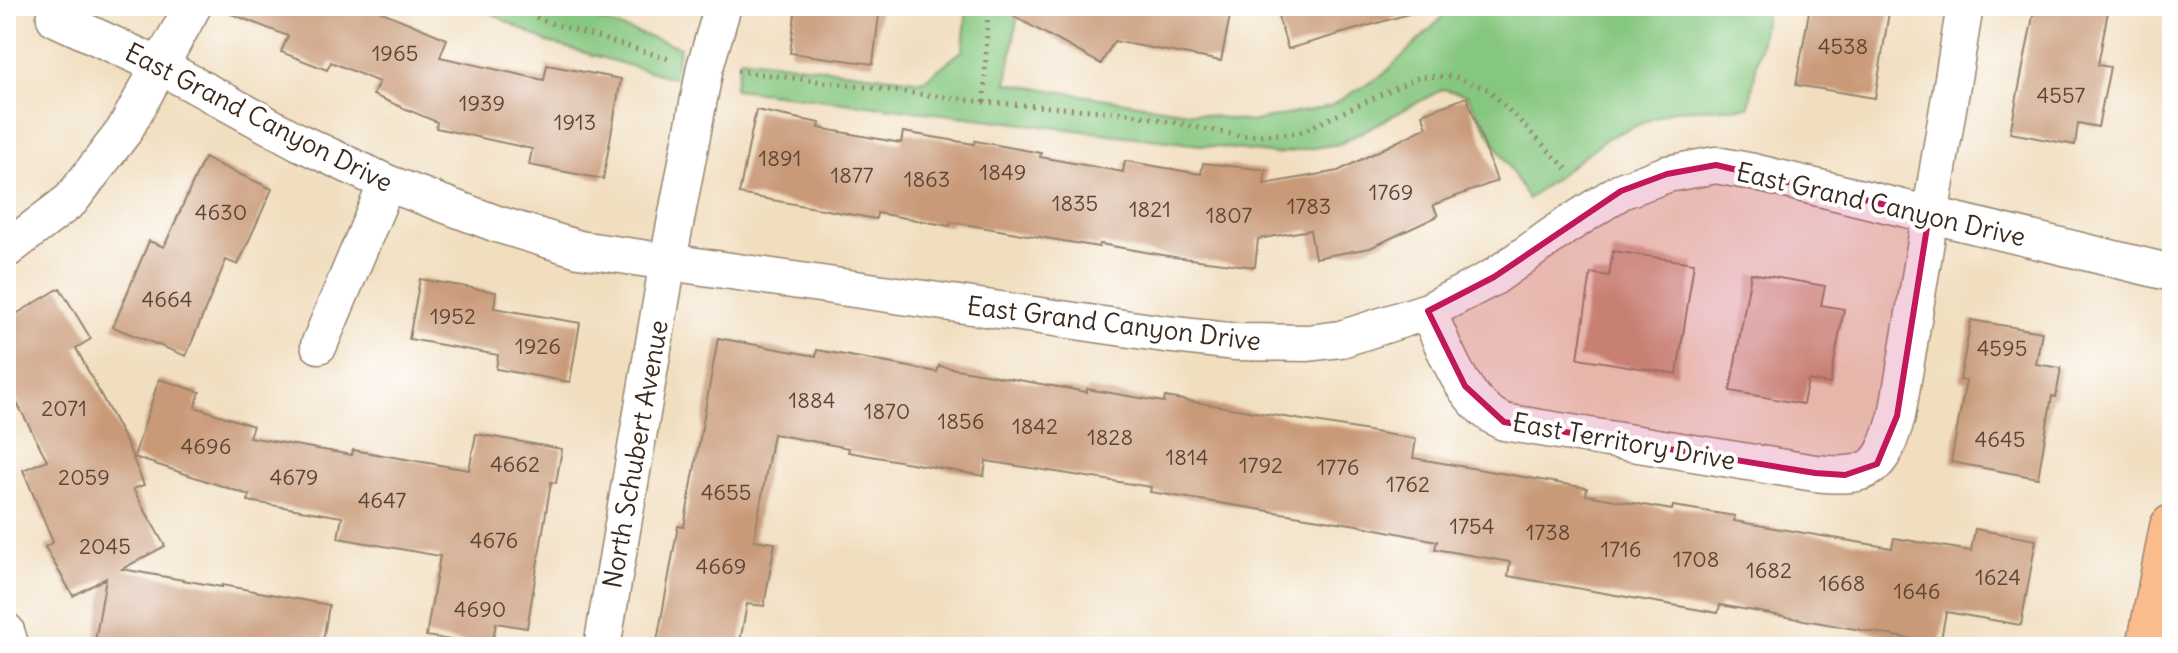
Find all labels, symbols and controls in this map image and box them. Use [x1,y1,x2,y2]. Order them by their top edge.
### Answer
house number: 4538 [1818,32,1868,60]
street label: East Grand Canyon Drive [120,35,398,199]
house number: 1965 [372,39,418,67]
house number: 4557 [2037,81,2086,109]
house number: 1939 [459,89,505,117]
house number: 1913 [554,108,596,136]
house number: 1891 [759,144,801,172]
street label: East Grand Canyon Drive [1733,155,2029,253]
house number: 1849 [980,158,1026,186]
house number: 1877 [831,161,874,189]
house number: 1863 [904,165,950,193]
house number: 1769 [1369,178,1413,206]
house number: 1835 [1052,189,1098,217]
house number: 1783 [1287,192,1331,220]
house number: 1821 [1129,195,1171,223]
house number: 4630 [195,198,247,226]
house number: 1807 [1206,201,1252,229]
house number: 4664 [142,285,192,313]
street label: East Grand Canyon Drive [965,289,1263,357]
house number: 1952 [430,302,476,330]
street label: North Schubert Avenue [595,317,675,591]
house number: 1926 [515,332,561,360]
house number: 4595 [1977,334,2027,362]
house number: 1884 [789,386,835,414]
house number: 2071 [41,394,87,422]
house number: 1870 [864,397,910,425]
street label: East Territory Drive [1510,405,1738,477]
house number: 1856 [938,407,984,435]
house number: 1842 [1012,412,1058,440]
house number: 1828 [1087,423,1133,451]
house number: 4645 [1975,425,2025,453]
house number: 4696 [181,432,231,460]
house number: 1814 [1166,443,1208,471]
house number: 4662 [490,450,540,478]
house number: 1792 [1239,451,1283,479]
house number: 1776 [1317,453,1359,481]
house number: 2059 [58,463,110,491]
house number: 4679 [270,463,318,491]
house number: 1762 [1386,470,1430,498]
house number: 4655 [701,478,751,506]
house number: 4647 [358,486,407,514]
house number: 1754 [1450,512,1494,540]
house number: 1738 [1526,518,1570,546]
house number: 4676 [470,526,518,554]
house number: 2045 [79,532,131,560]
house number: 1716 [1601,535,1641,563]
house number: 1708 [1673,545,1719,573]
house number: 4669 [696,552,746,580]
house number: 1682 [1746,556,1792,584]
house number: 1624 [1975,563,2021,591]
house number: 1668 [1819,569,1865,597]
house number: 1646 [1894,577,1940,605]
house number: 4690 [454,595,506,623]

